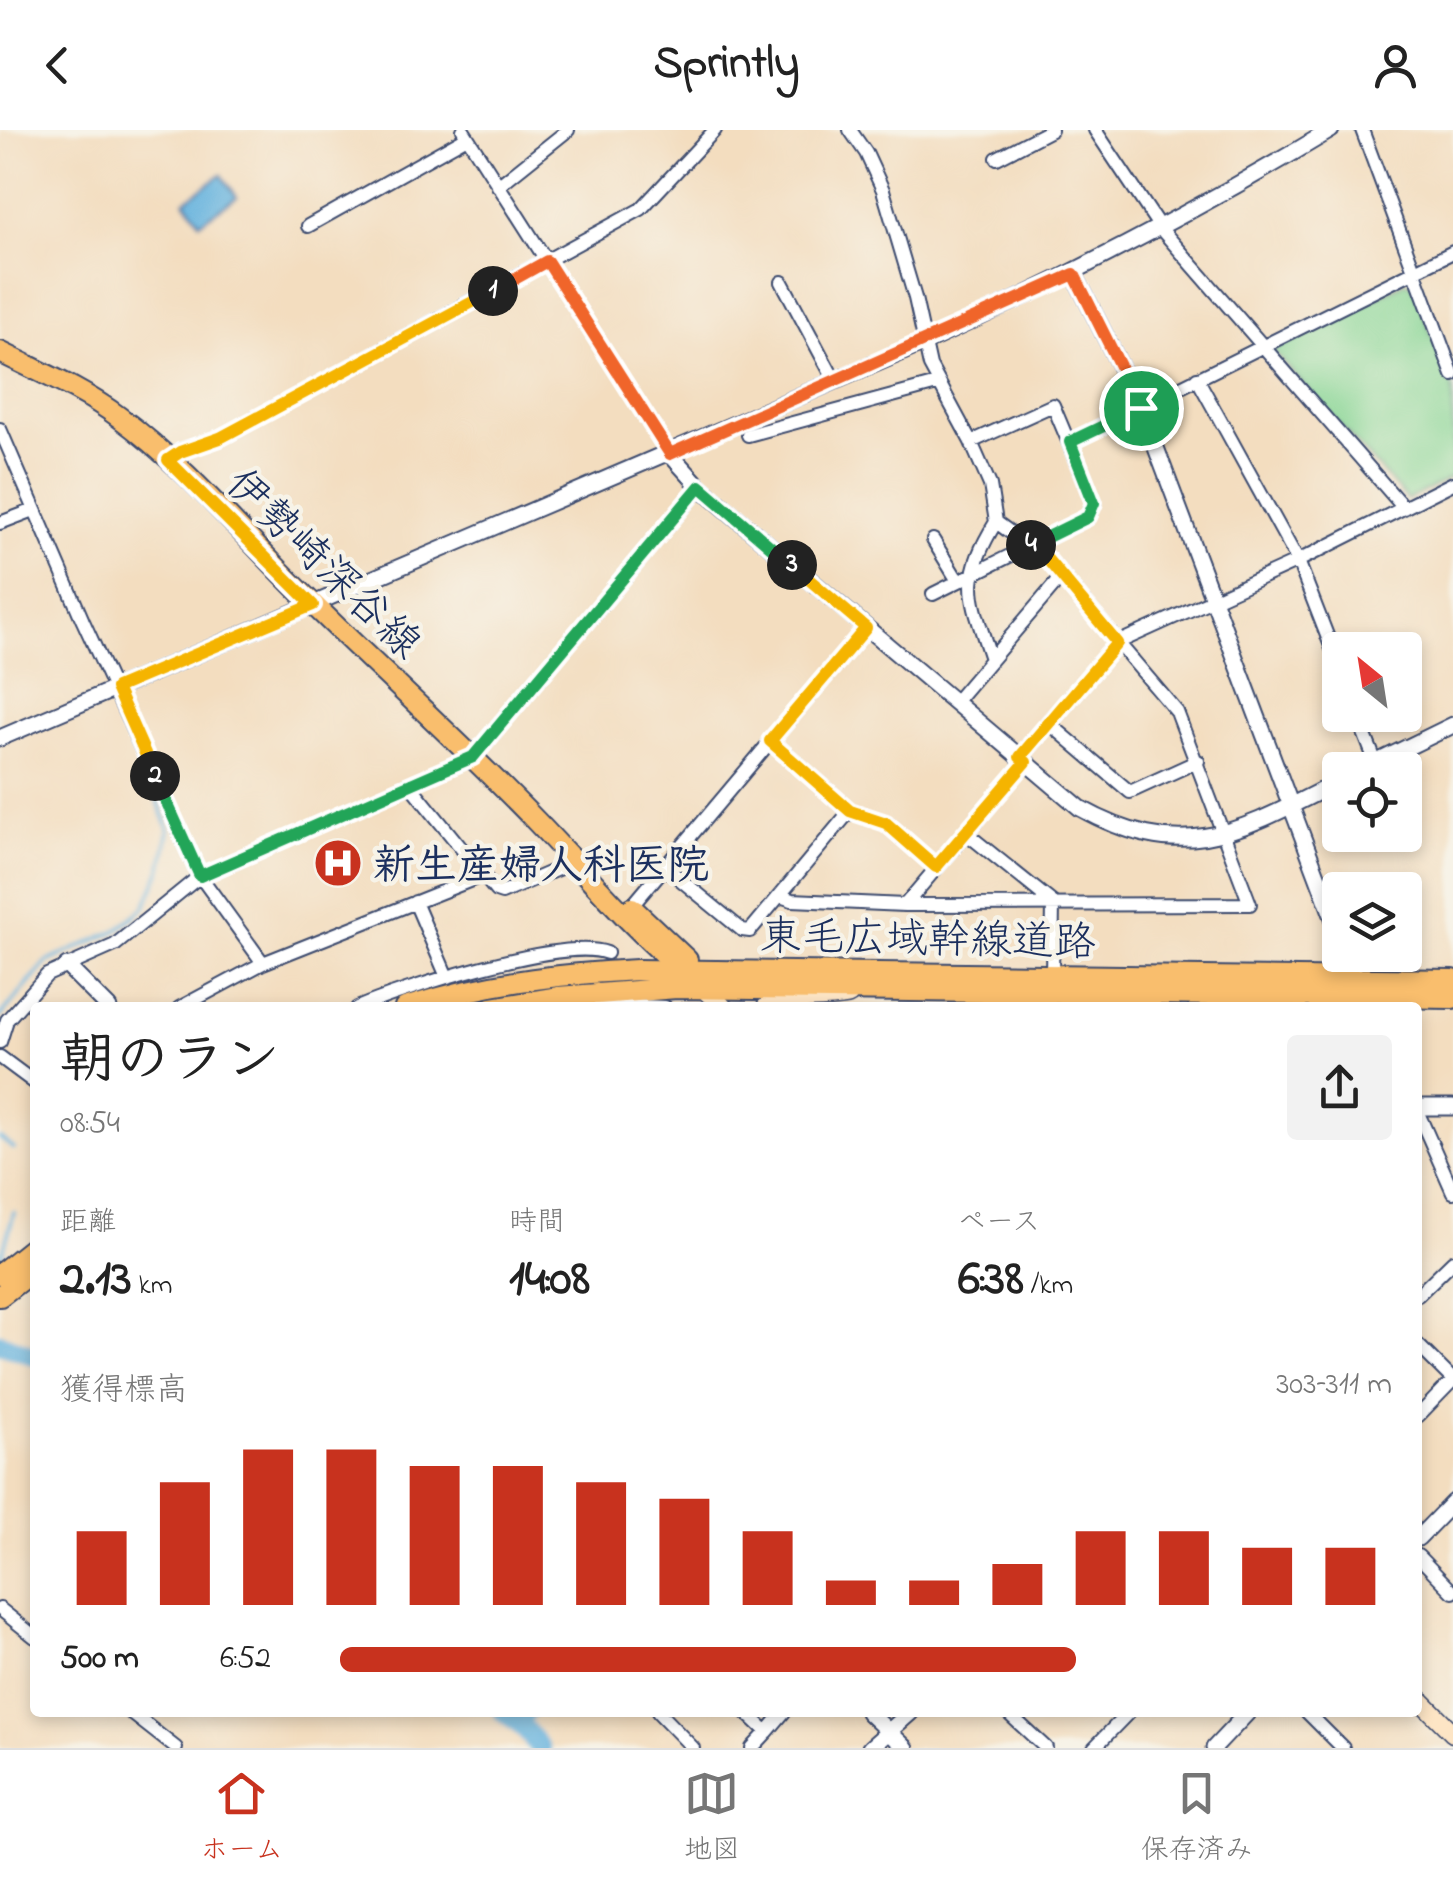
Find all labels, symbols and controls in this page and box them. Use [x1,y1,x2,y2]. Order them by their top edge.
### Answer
text: Sprintly [654,32,799,98]
icon: back [30,38,85,93]
icon: person [1368,38,1423,93]
pin: 1 [468,266,518,316]
text: 1 [489,270,497,311]
pin [1099,366,1184,451]
icon: arrive [1114,381,1169,436]
street label: 伊勢崎深谷線 [210,456,434,675]
pin: 4 [1006,520,1056,570]
text: 4 [1025,524,1037,565]
pin: 3 [767,540,817,590]
text: 3 [786,544,798,585]
north arrow [1322,632,1422,732]
map controls [1322,632,1422,972]
pin: 2 [130,751,180,801]
button: locate [1322,752,1422,852]
text: 2 [148,755,162,796]
hospital icon: 新生産婦人科医院 [312,837,364,889]
place label: 新生産婦人科医院 [373,837,709,898]
button: layers [1322,872,1422,972]
street label: 東毛広域幹線道路 [759,908,1096,975]
text: 朝のラン [60,1023,280,1103]
button: share [1287,1035,1392,1140]
text: 08:54 [60,1101,120,1148]
text: 距離 [60,1203,116,1244]
text: 時間 [509,1203,565,1244]
text: ペース [958,1203,1040,1244]
text: 2.13 [60,1244,132,1317]
text: 14:08 [509,1244,590,1317]
text: 6:38 [958,1244,1024,1317]
text: km [132,1266,173,1307]
text: /km [1024,1266,1073,1307]
text: 303–311 m [1276,1362,1392,1409]
text: 獲得標高 [60,1368,188,1415]
text: 500 m [60,1636,139,1683]
text: 6:52 [220,1636,271,1683]
tab: ホーム [200,1766,283,1872]
tab: 地図 [684,1766,740,1872]
tab: 保存済み [1141,1766,1253,1872]

